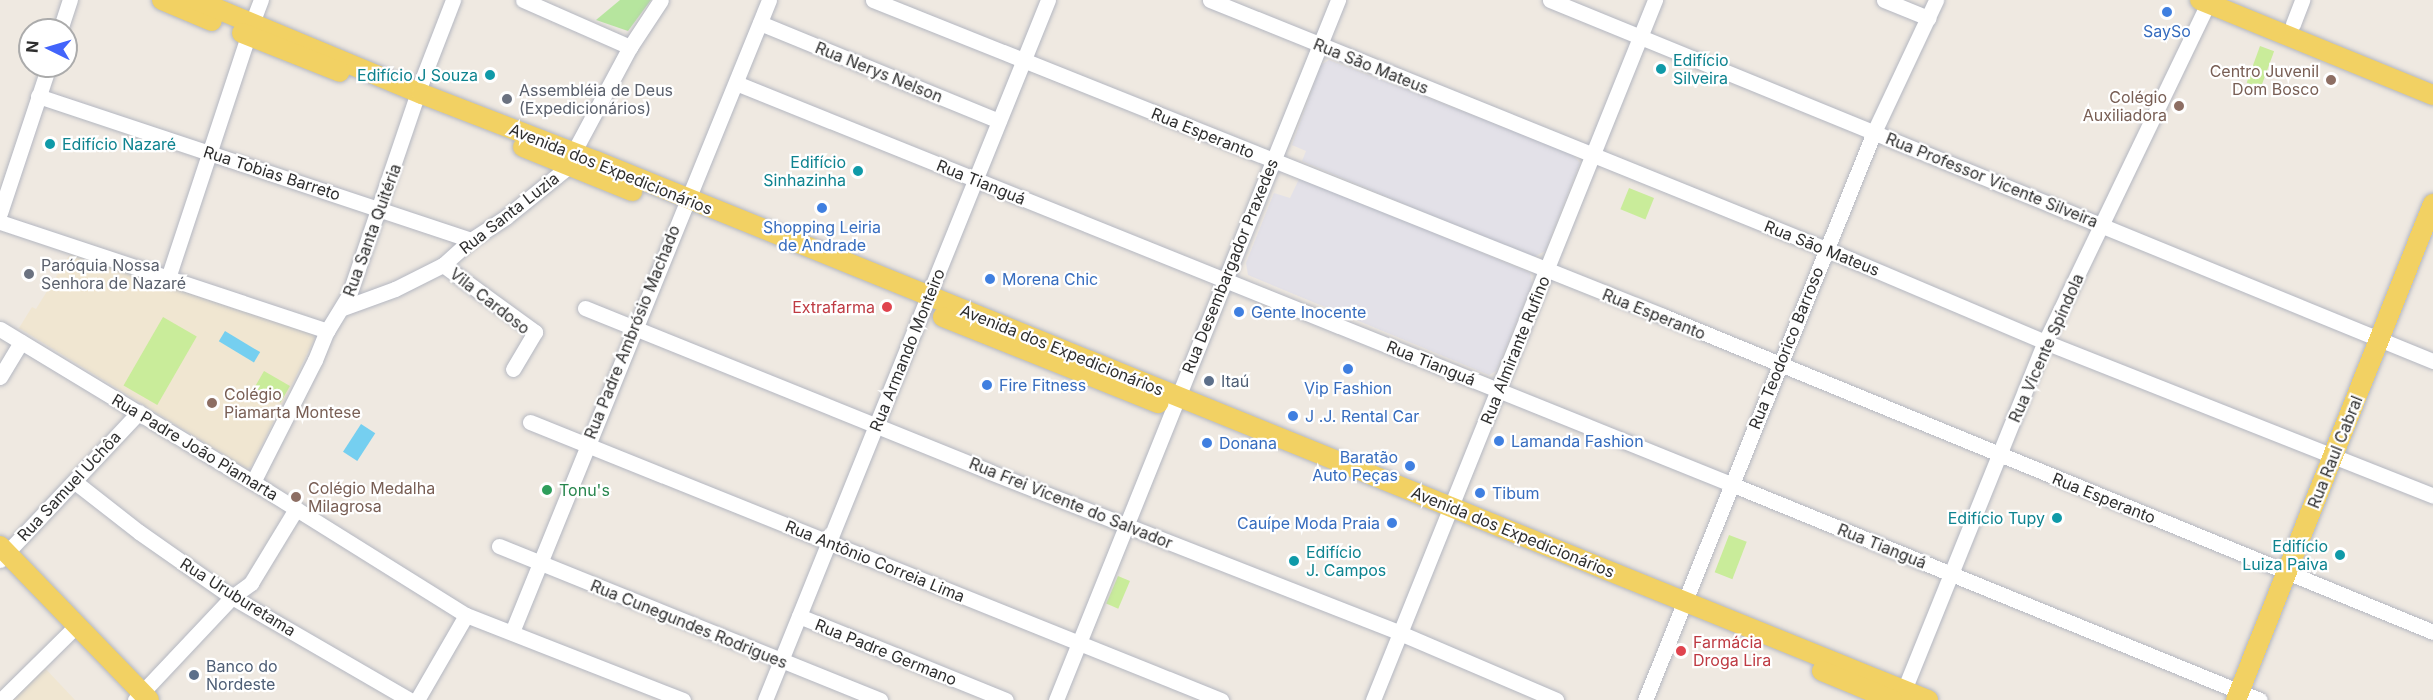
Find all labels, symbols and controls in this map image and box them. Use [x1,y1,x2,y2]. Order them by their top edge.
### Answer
marker: SaySo [2160,5,2174,19]
north arrow [18,18,78,78]
place label: SaySo [2143,21,2191,41]
street label: Rua São Mateus [1311,34,1431,98]
street label: Rua Nerys Nelson [813,38,945,106]
text: N [22,40,43,54]
place label: Edifício Silveira [1673,50,1729,88]
place label: Centro Juvenil Dom Bosco [2210,61,2319,99]
marker: Edifício Silveira [1654,62,1668,76]
place label: Edifício J Souza [357,65,478,85]
marker: Edifício J Souza [483,68,497,82]
marker: Centro Juvenil Dom Bosco [2324,73,2338,87]
place label: Assembléia de Deus (Expedicionários) [519,80,673,118]
place label: Colégio Auxiliadora [2083,87,2167,125]
marker: Assembléia de Deus (Expedicionários) [500,92,514,106]
marker: Colégio Auxiliadora [2172,99,2186,113]
street label: Rua Esperanto [1149,104,1257,162]
street label: Avenida dos Expedicionários [507,119,715,219]
street label: Rua Professor Vicente Silveira [1883,129,2101,231]
place label: Edifício Nazaré [62,134,176,154]
marker: Edifício Nazaré [43,137,57,151]
street label: Rua Tobias Barreto [201,142,343,204]
place label: Edifício Sinhazinha [763,152,846,190]
street label: Rua Tianguá [934,155,1028,209]
street label: Rua Desembargador Praxedes [1178,156,1282,376]
street label: Rua Santa Quitéria [339,161,405,299]
marker: Edifício Sinhazinha [851,164,865,178]
street label: Rua Santa Luzia [455,168,563,258]
marker: Shopping Leiria de Andrade [815,201,829,215]
street label: Rua São Mateus [1762,216,1882,280]
place label: Shopping Leiria de Andrade [763,217,881,255]
street label: Rua Padre Ambrósio Machado [580,222,684,442]
place label: Paróquia Nossa Senhora de Nazaré [41,255,186,293]
street label: Vila Cardoso [446,264,534,338]
street label: Rua Teodorico Barroso [1745,264,1827,432]
street label: Rua Armando Monteiro [866,266,948,434]
marker: Paróquia Nossa Senhora de Nazaré [22,267,36,281]
place label: Morena Chic [1002,269,1098,289]
street label: Rua Vicente Spíndola [2005,271,2087,425]
marker: Morena Chic [983,272,997,286]
street label: Rua Almirante Rufino [1477,273,1553,427]
street label: Rua Esperanto [1600,285,1708,343]
place label: Extrafarma [792,297,875,317]
marker: Extrafarma [880,300,894,314]
street label: Avenida dos Expedicionários [958,300,1166,400]
place label: Gente Inocente [1251,302,1366,322]
marker: Gente Inocente [1232,305,1246,319]
street label: Rua Tianguá [1384,336,1478,390]
marker: Vip Fashion [1341,362,1355,376]
place label: Itaú [1221,371,1249,391]
marker: Itaú [1202,374,1216,388]
place label: Fire Fitness [999,375,1086,395]
marker: Fire Fitness [980,378,994,392]
place label: Vip Fashion [1304,378,1392,398]
place label: Colégio Piamarta Montese [224,384,361,422]
street label: Rua Padre João Piamarta [108,390,282,504]
street label: Rua Raul Cabral [2304,393,2366,511]
marker: Colégio Piamarta Montese [205,396,219,410]
place label: J .J. Rental Car [1305,406,1419,426]
marker: J .J. Rental Car [1286,409,1300,423]
street label: Rua Samuel Uchôa [13,427,125,545]
place label: Lamanda Fashion [1511,431,1644,451]
place label: Donana [1219,433,1277,453]
marker: Lamanda Fashion [1492,434,1506,448]
marker: Donana [1200,436,1214,450]
place label: Baratão Auto Peças [1312,447,1398,485]
street label: Rua Frei Vicente do Salvador [966,453,1176,553]
marker: Baratão Auto Peças [1403,459,1417,473]
street label: Rua Esperanto [2050,469,2158,527]
place label: Colégio Medalha Milagrosa [308,478,435,516]
place label: Tonu's [559,480,610,500]
street label: Avenida dos Expedicionários [1409,482,1617,582]
marker: Tonu's [540,483,554,497]
place label: Tibum [1492,483,1539,503]
marker: Tibum [1473,486,1487,500]
marker: Colégio Medalha Milagrosa [289,490,303,504]
place label: Edifício Tupy [1948,508,2045,528]
marker: Edifício Tupy [2050,511,2064,525]
place label: Cauípe Moda Praia [1237,513,1380,533]
street label: Rua Antônio Correia Lima [783,516,967,606]
marker: Cauípe Moda Praia [1385,516,1399,530]
street label: Rua Tianguá [1835,519,1929,573]
place label: Edifício Luiza Paiva [2242,536,2328,574]
place label: Edifício J. Campos [1306,542,1386,580]
marker: Edifício Luiza Paiva [2333,548,2347,562]
street label: Rua Uruburetama [177,554,299,640]
marker: Edifício J. Campos [1287,554,1301,568]
street label: Rua Cunegundes Rodrigues [588,576,790,672]
street label: Rua Padre Germano [812,615,960,689]
place label: Farmácia Droga Lira [1693,632,1771,670]
marker: Farmácia Droga Lira [1674,644,1688,658]
place label: Banco do Nordeste [206,656,278,694]
marker: Banco do Nordeste [187,668,201,682]

